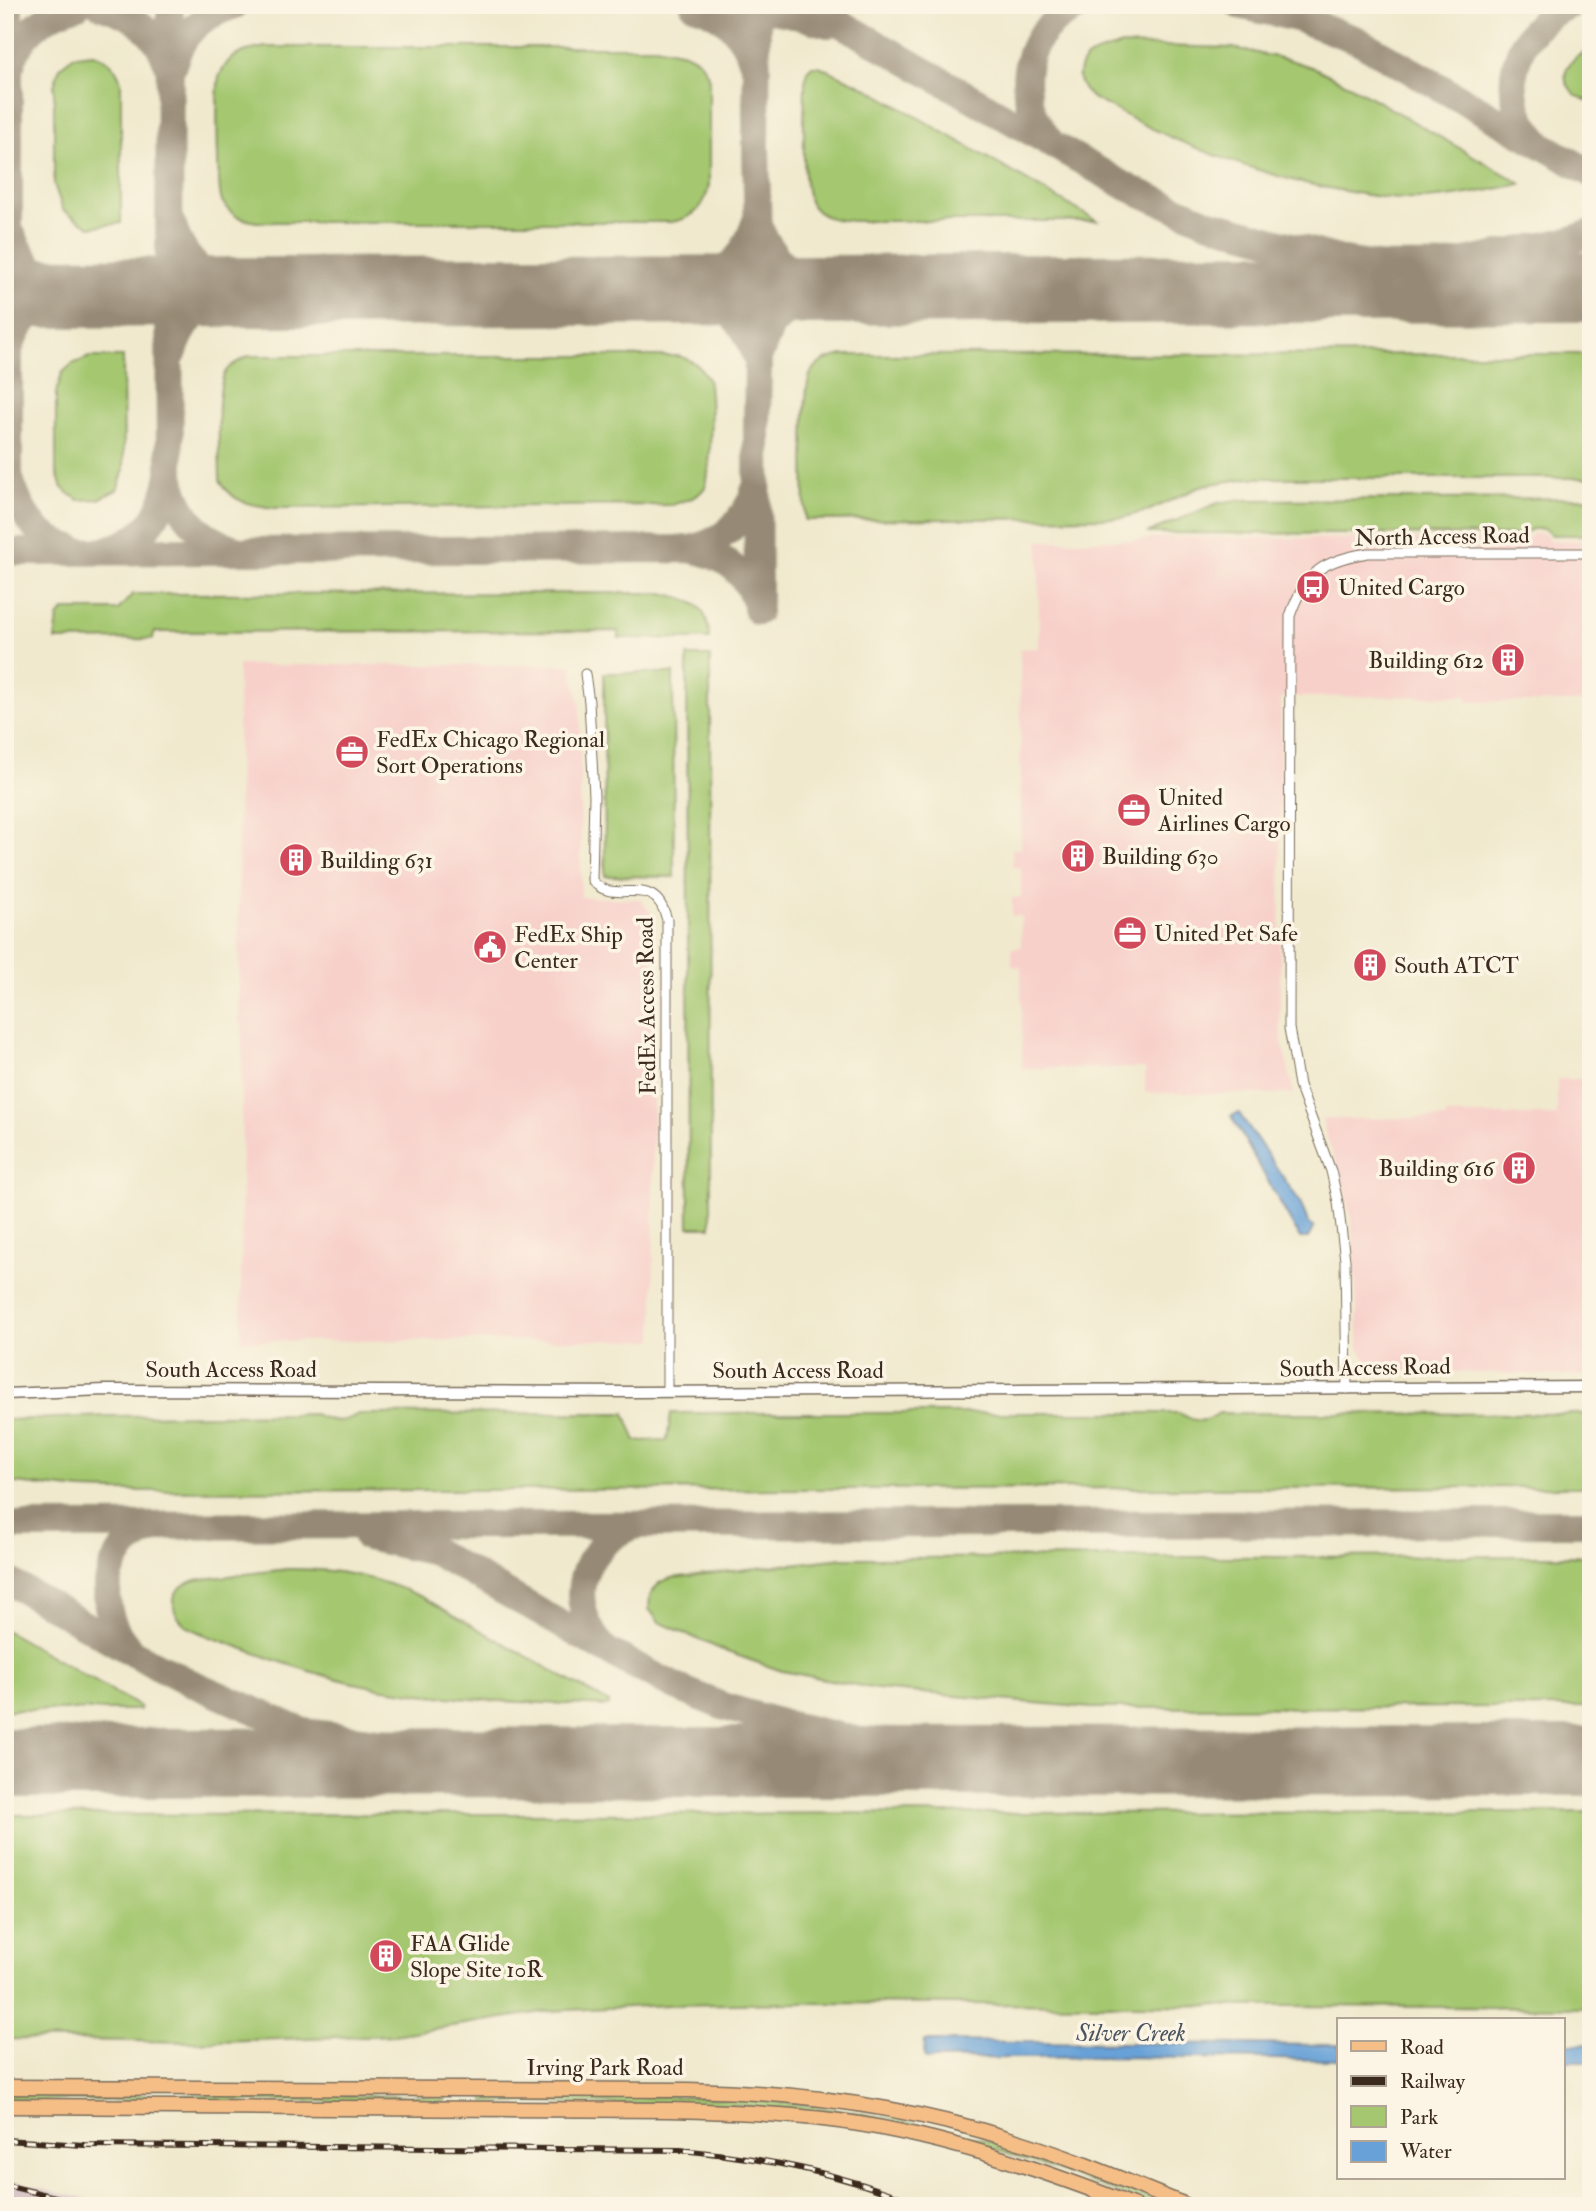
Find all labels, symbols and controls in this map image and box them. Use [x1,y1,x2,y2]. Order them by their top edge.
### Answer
street label: North Access Road [1354,520,1530,553]
bus stop icon: United Cargo [1294,568,1332,606]
place label: United Cargo [1338,573,1465,602]
building icon: Building 612 [1489,641,1527,679]
place label: Building 612 [1368,646,1484,675]
place label: FedEx Chicago Regional Sort Operations [376,725,605,781]
office icon: FedEx Chicago Regional Sort Operations [333,733,371,771]
place label: United Airlines Cargo [1157,783,1291,838]
office icon: United Airlines Cargo [1115,791,1153,829]
building icon: Building 630 [1059,837,1097,875]
building icon: Building 631 [277,841,315,879]
place label: Building 630 [1102,842,1219,871]
place label: Building 631 [320,846,433,875]
office icon: United Pet Safe [1111,914,1149,952]
street label: FedEx Access Road [630,917,663,1095]
place label: United Pet Safe [1154,919,1298,948]
place label: FedEx Ship Center [514,920,623,975]
public building icon: FedEx Ship Center [471,928,509,966]
building icon: South ATCT [1351,946,1389,984]
place label: South ATCT [1394,951,1519,980]
building icon: Building 616 [1500,1149,1538,1187]
place label: Building 616 [1378,1154,1495,1183]
street label: South Access Road [1279,1352,1451,1383]
street label: South Access Road [145,1355,317,1384]
street label: South Access Road [712,1356,884,1385]
place label: FAA Glide Slope Site 10R [410,1929,543,1985]
building icon: FAA Glide Slope Site 10R [367,1937,405,1975]
water label: Silver Creek [1075,2018,1186,2049]
legend [1337,2018,1564,2180]
text: Road [1400,2034,1445,2061]
street label: Irving Park Road [527,2053,683,2082]
text: Railway [1400,2068,1466,2095]
text: Park [1400,2104,1438,2131]
text: Water [1399,2138,1452,2165]

